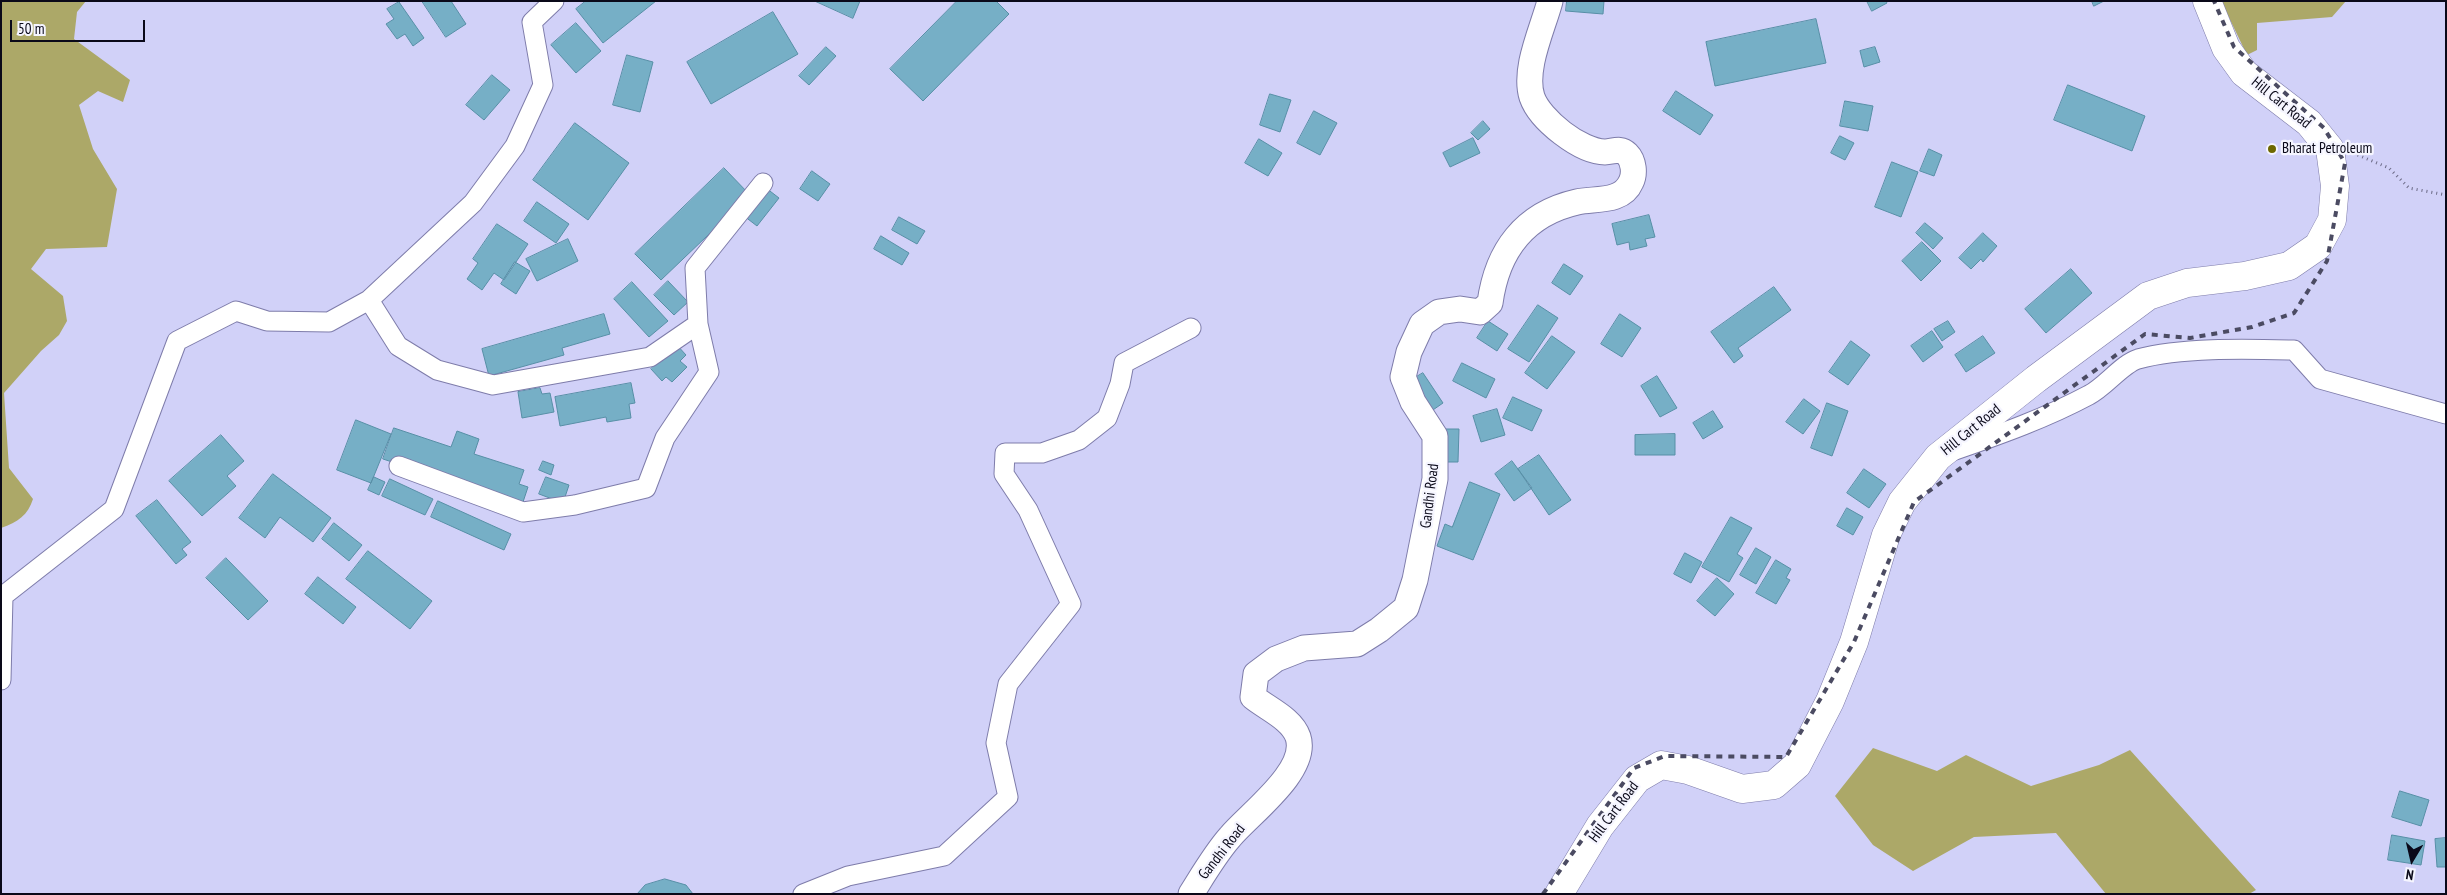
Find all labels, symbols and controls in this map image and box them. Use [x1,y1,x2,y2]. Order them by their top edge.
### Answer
scale bar [12,10,148,42]
text: 50 m [18,19,44,38]
street label: Hill Cart Road [2248,74,2314,132]
place label: Bharat Petroleum [2282,140,2372,158]
marker: Bharat Petroleum [2266,143,2278,155]
street label: Hill Cart Road [1938,401,2004,459]
street label: Gandhi Road [1417,463,1443,529]
street label: Hill Cart Road [1585,778,1643,846]
street label: Gandhi Road [1195,821,1249,883]
north arrow [2387,835,2437,885]
text: N [2405,865,2415,884]

